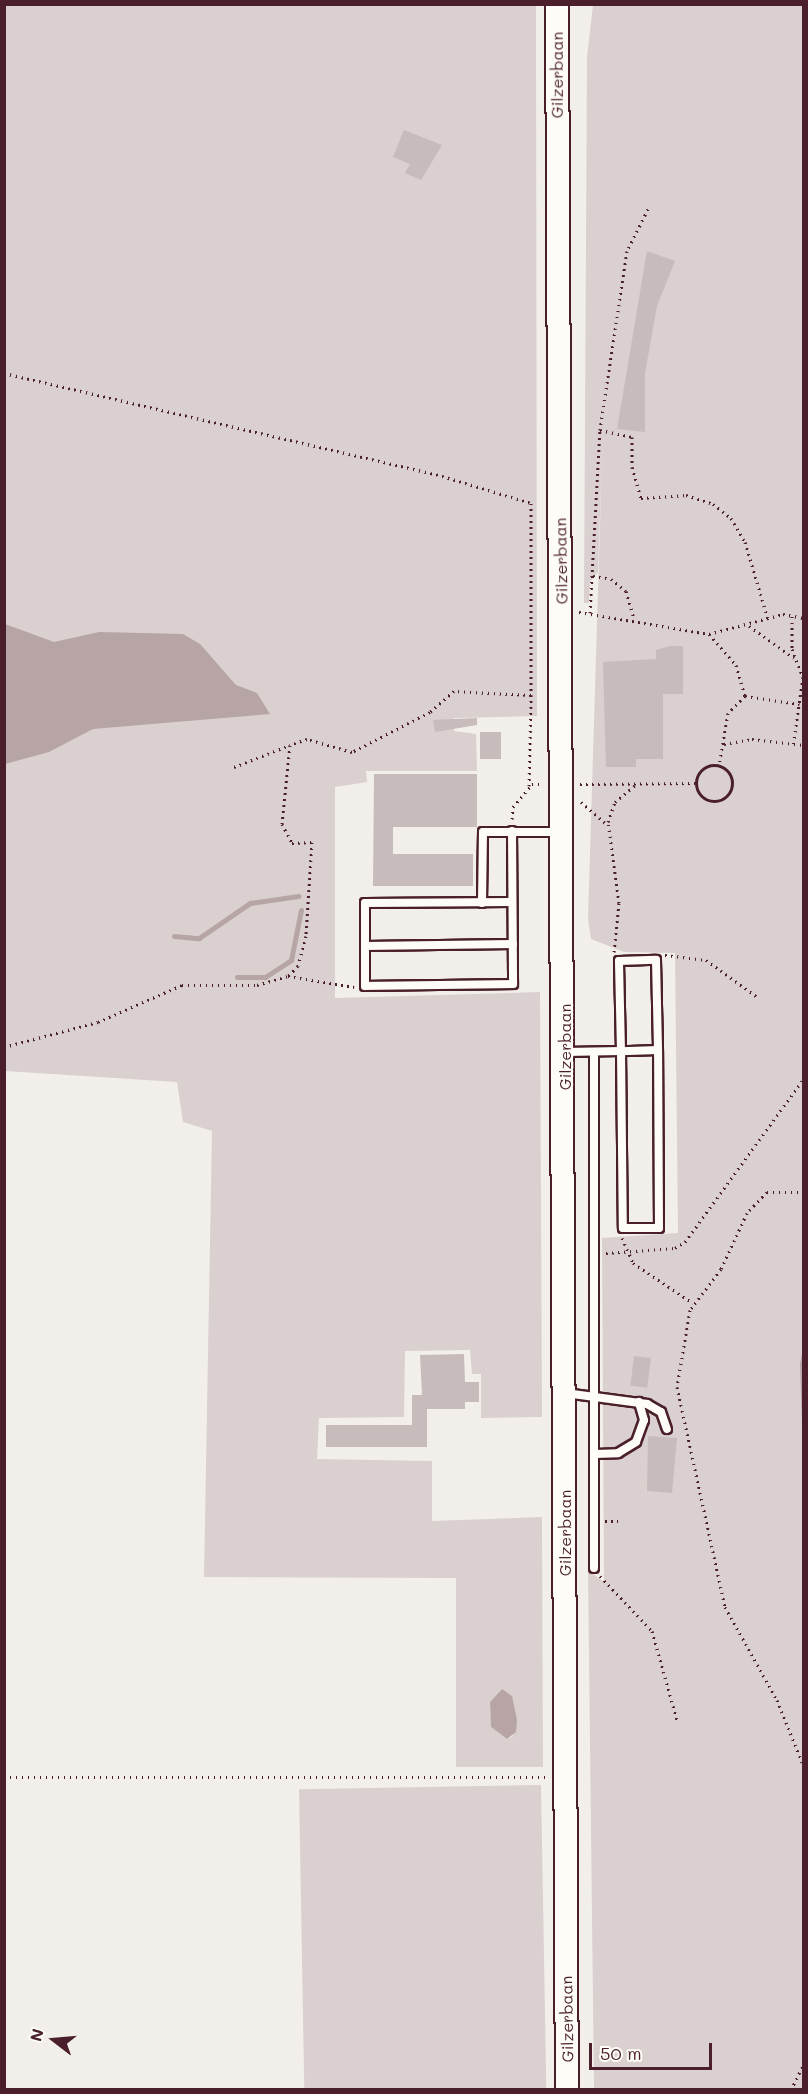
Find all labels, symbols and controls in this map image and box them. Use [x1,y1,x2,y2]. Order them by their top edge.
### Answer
street label: Gilzerbaan [547,32,567,118]
street label: Gilzerbaan [551,518,571,604]
street label: Gilzerbaan [555,1004,575,1090]
street label: Gilzerbaan [555,1490,575,1576]
street label: Gilzerbaan [557,1976,577,2062]
north arrow [24,2010,84,2070]
text: N [24,2026,48,2044]
scale bar [592,2031,715,2069]
text: 50 m [600,2041,642,2065]

